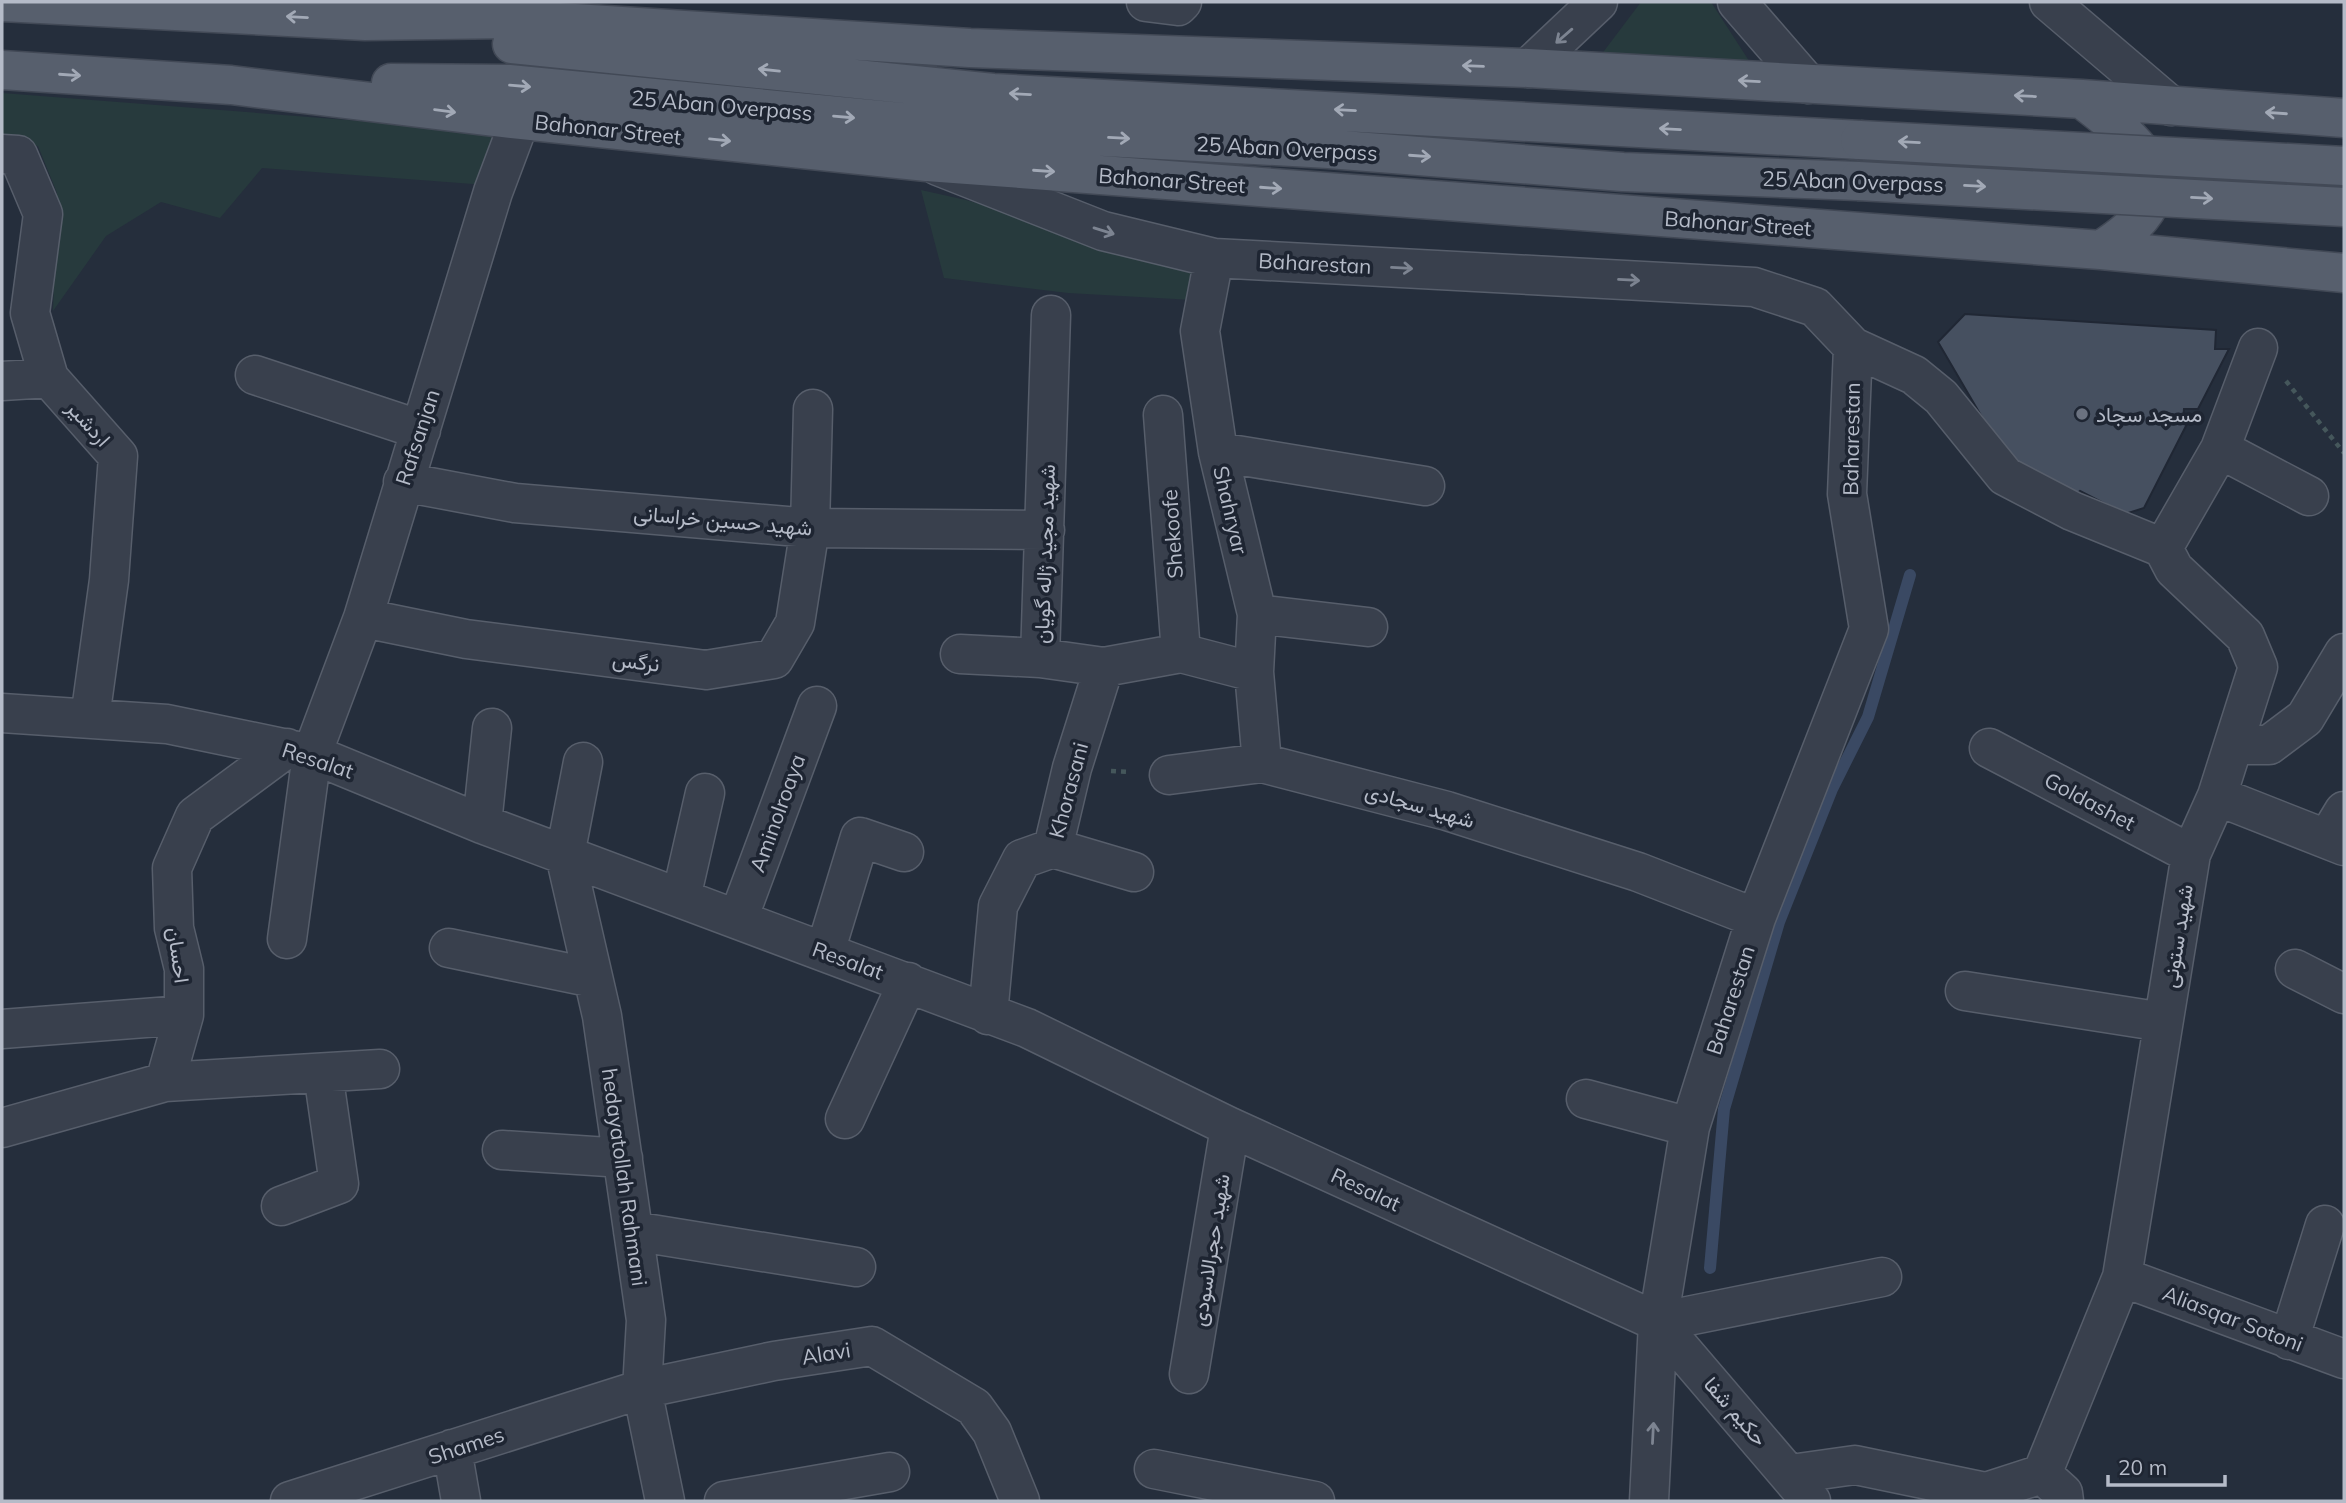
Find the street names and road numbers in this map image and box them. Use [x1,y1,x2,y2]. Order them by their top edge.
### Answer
street label: 25 Aban Overpass [631,84,813,126]
street label: Bahonar Street [533,108,683,150]
street label: 25 Aban Overpass [1196,130,1378,166]
street label: Bahonar Street [1098,162,1246,198]
street label: 25 Aban Overpass [1762,165,1944,197]
street label: Bahonar Street [1664,205,1812,241]
street label: Baharestan [1258,247,1372,279]
street label: Baharestan [1837,382,1865,496]
street label: Rafsanjan [389,386,445,488]
street label: اردشیر [60,394,117,452]
street label: Shahryar [1208,463,1254,557]
street label: شهید مجید ژاله گویان [1028,464,1061,644]
street label: Shekoofe [1156,488,1188,580]
street label: شهید حسین خراسانی [632,499,813,542]
street label: نرگس [611,645,661,678]
street label: Resalat [279,736,357,784]
street label: Khorasani [1043,739,1093,841]
street label: Aminolroaya [744,750,810,876]
street label: Goldashet [2040,766,2140,836]
street label: شهید سجادی [1362,777,1478,834]
street label: شهید ستونی [2156,882,2199,990]
street label: احسان [162,925,196,985]
street label: Resalat [809,935,887,985]
street label: Baharestan [1700,942,1760,1058]
street label: hedayatollah Rahmani [597,1066,653,1288]
street label: Resalat [1327,1162,1405,1216]
street label: شهید حجرالاسودی [1185,1172,1236,1328]
street label: Aliasqar Sotoni [2159,1279,2307,1357]
street label: Alavi [800,1336,852,1370]
street label: حکیم شفا [1697,1371,1773,1452]
street label: Shames [425,1421,507,1469]

